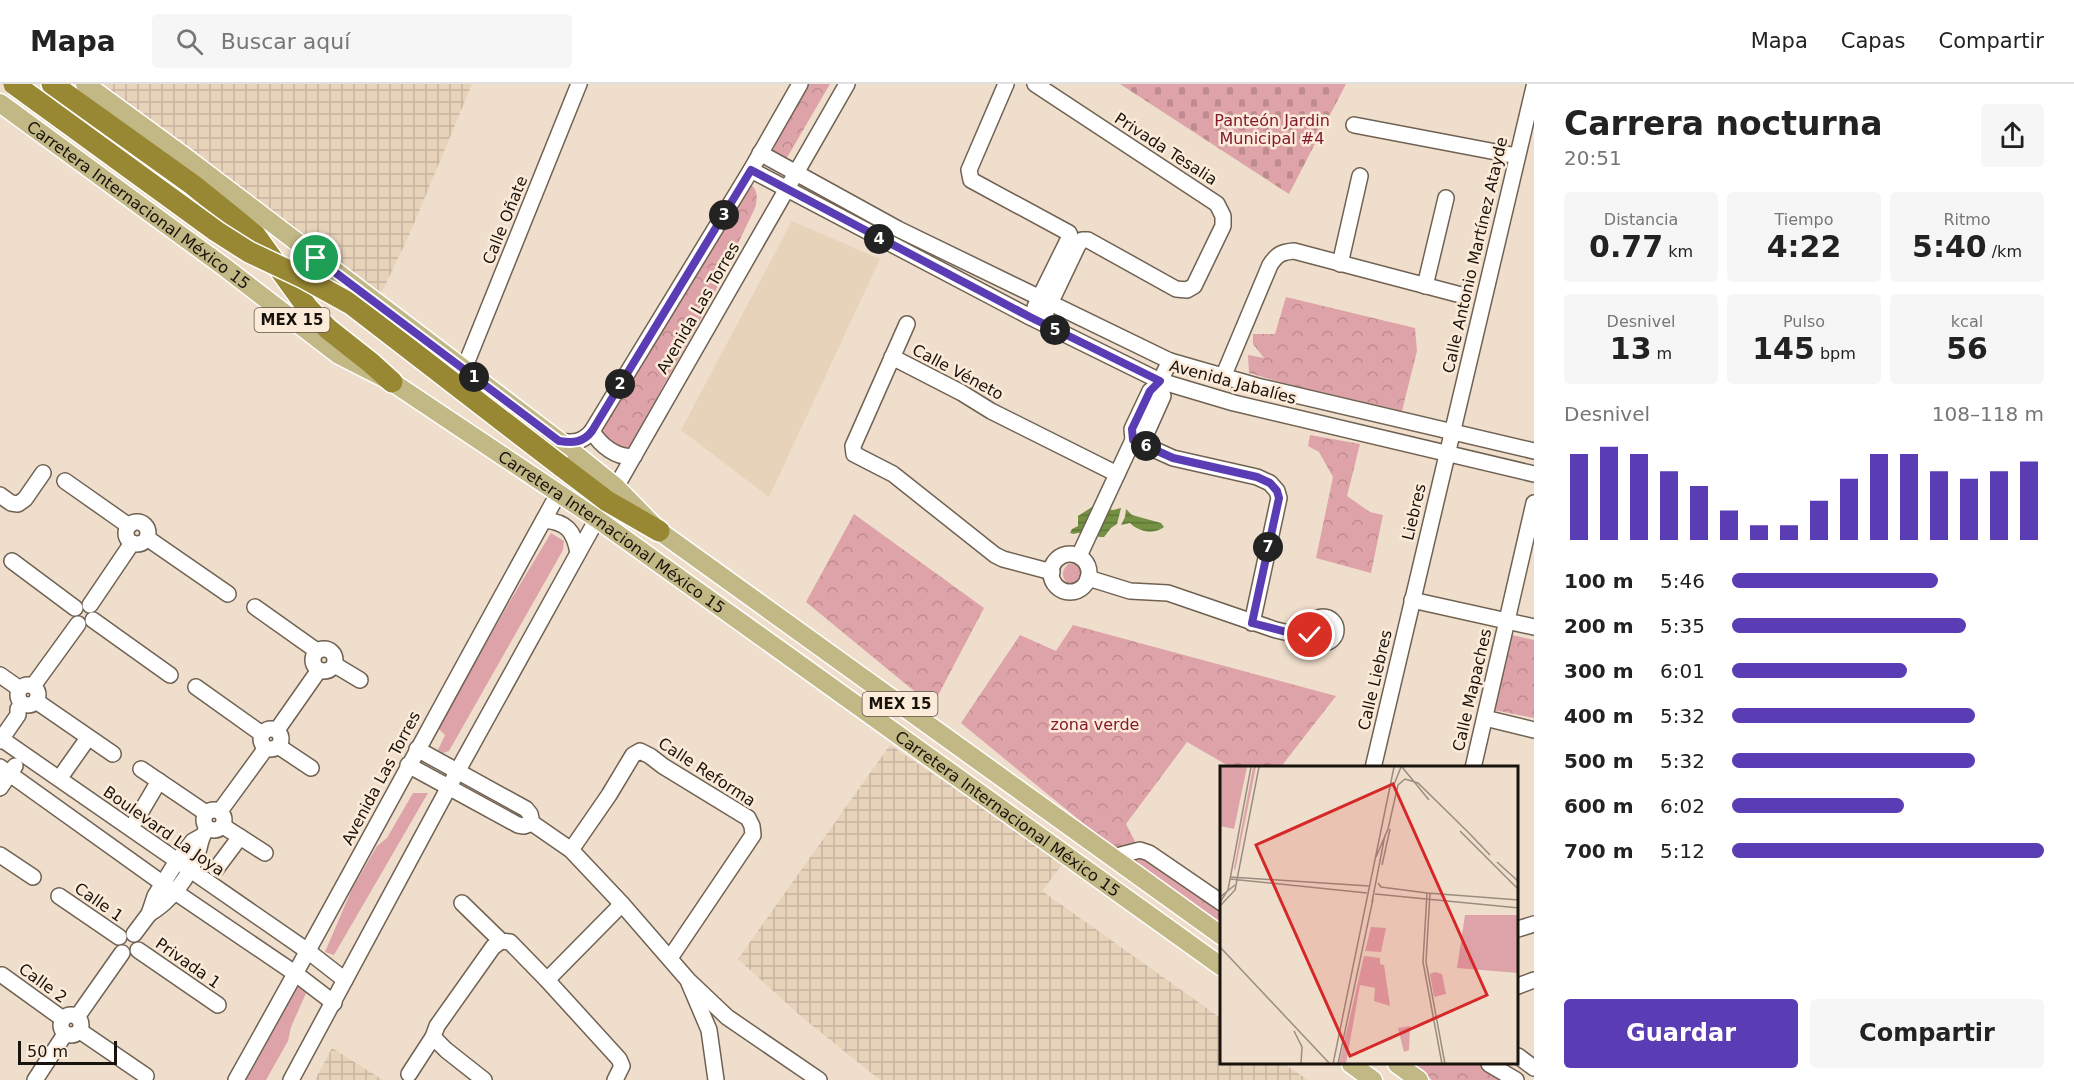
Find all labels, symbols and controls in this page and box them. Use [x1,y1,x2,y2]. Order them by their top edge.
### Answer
search box [152,14,572,68]
text: Mapa [30,25,116,58]
icon: search [173,25,206,58]
text: Buscar aquí [221,29,350,54]
text: Mapa [1751,29,1808,53]
text: Capas [1841,29,1905,53]
text: Compartir [1938,29,2044,53]
text: Carrera nocturna [1564,104,1882,143]
button: share [1981,104,2044,167]
street label: Privada Tesalia [1111,109,1221,189]
park label: Panteón Jardin Municipal #4 [1214,111,1330,148]
street label: Carretera Internacional México 15 [23,117,254,293]
street label: Calle Antonio Martínez Atayde [1439,135,1511,375]
text: 20:51 [1564,146,1622,170]
street label: Calle Oñate [479,173,531,267]
pin: 3 [709,200,739,230]
text: 3 [718,205,730,224]
text: Distancia [1604,210,1678,229]
text: Tiempo [1774,210,1834,229]
text: Ritmo [1943,210,1991,229]
pin: 4 [864,224,894,254]
text: 4 [873,229,885,248]
text: 0.77 [1589,229,1663,264]
text: 4:22 [1767,229,1841,264]
text: 5:40 [1912,229,1987,264]
pin [290,232,341,283]
street label: Avenida Las Torres [653,239,743,377]
icon: arrive [299,241,332,274]
text: km [1663,242,1693,261]
text: /km [1987,242,2022,261]
road number: MEX 15 [254,308,330,332]
text: Desnivel [1607,312,1675,331]
text: Pulso [1783,312,1825,331]
text: kcal [1951,312,1983,331]
pin: 5 [1040,315,1070,345]
text: 5 [1049,320,1061,339]
text: 13 [1610,331,1652,366]
text: 145 [1752,331,1815,366]
text: 56 [1946,331,1988,366]
street label: Calle Véneto [909,340,1007,404]
text: m [1652,344,1672,363]
text: bpm [1815,344,1856,363]
street label: Avenida Jabalíes [1168,356,1298,408]
pin: 1 [459,362,489,392]
text: 1 [468,367,480,386]
pin: 2 [605,369,635,399]
text: 2 [614,374,626,393]
text: Desnivel [1564,402,1650,426]
text: 108–118 m [1932,402,2044,426]
pin: 6 [1131,431,1161,461]
text: 6 [1140,436,1152,455]
street label: Carretera Internacional México 15 [495,446,729,617]
street label: Liebres [1398,482,1430,542]
pin: 7 [1253,532,1283,562]
text: 7 [1262,537,1274,556]
text: 100 m [1564,569,1634,593]
text: 5:46 [1660,569,1705,593]
pin [1284,609,1335,660]
text: 200 m [1564,614,1634,638]
text: 5:35 [1660,614,1705,638]
icon: check [1293,618,1326,651]
street label: Calle Mapaches [1449,627,1495,753]
street label: Calle Liebres [1354,628,1396,732]
text: 300 m [1564,659,1634,683]
text: 6:01 [1660,659,1705,683]
road number: MEX 15 [862,692,938,716]
text: 400 m [1564,704,1634,728]
text: 5:32 [1660,704,1705,728]
street label: Avenida Las Torres [338,708,424,848]
park label: zona verde [1051,715,1139,734]
street label: Carretera Internacional México 15 [892,727,1124,900]
street label: Calle Reforma [655,733,759,811]
text: 500 m [1564,749,1634,773]
text: 5:32 [1660,749,1705,773]
inset map [1220,766,1519,1065]
street label: Boulevard La Joya [100,782,228,880]
text: 600 m [1564,794,1634,818]
text: 6:02 [1660,794,1705,818]
text: 700 m [1564,839,1634,863]
text: 5:12 [1660,839,1705,863]
street label: Calle 1 [71,878,127,926]
street label: Privada 1 [152,934,224,992]
street label: Calle 2 [15,959,71,1007]
button: Guardar [1564,999,1798,1068]
button: Compartir [1810,999,2044,1068]
scale bar [18,1038,117,1066]
text: 50 m [27,1042,68,1061]

